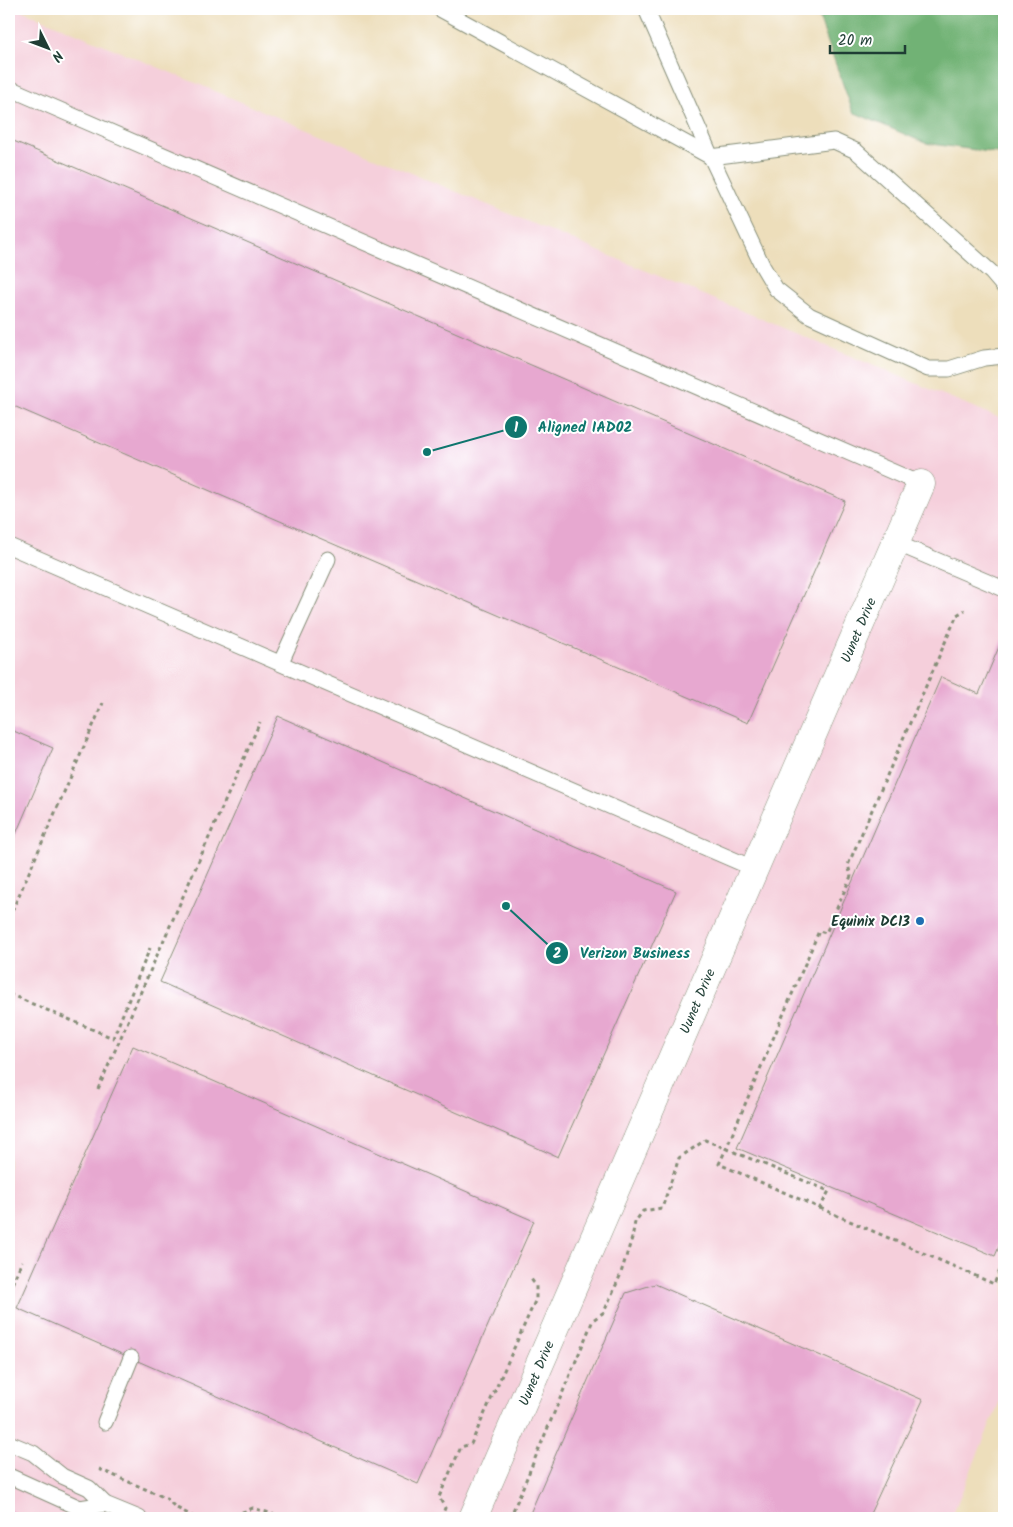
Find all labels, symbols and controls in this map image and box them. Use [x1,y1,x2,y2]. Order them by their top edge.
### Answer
north arrow [22,22,72,72]
scale bar [830,22,906,54]
text: 20 m [838,29,872,53]
text: N [46,45,68,67]
callout: Aligned IAD02 [503,412,643,442]
text: 1 [514,416,519,440]
text: Aligned IAD02 [538,416,633,440]
street label: Uunet Drive [835,594,883,666]
place label: Equinix DC13 [831,911,910,933]
marker: Equinix DC13 [914,915,926,927]
callout: Verizon Business [545,938,700,968]
text: 2 [553,942,562,966]
text: Verizon Business [580,942,690,966]
street label: Uunet Drive [674,965,722,1037]
street label: Uunet Drive [513,1337,561,1409]

